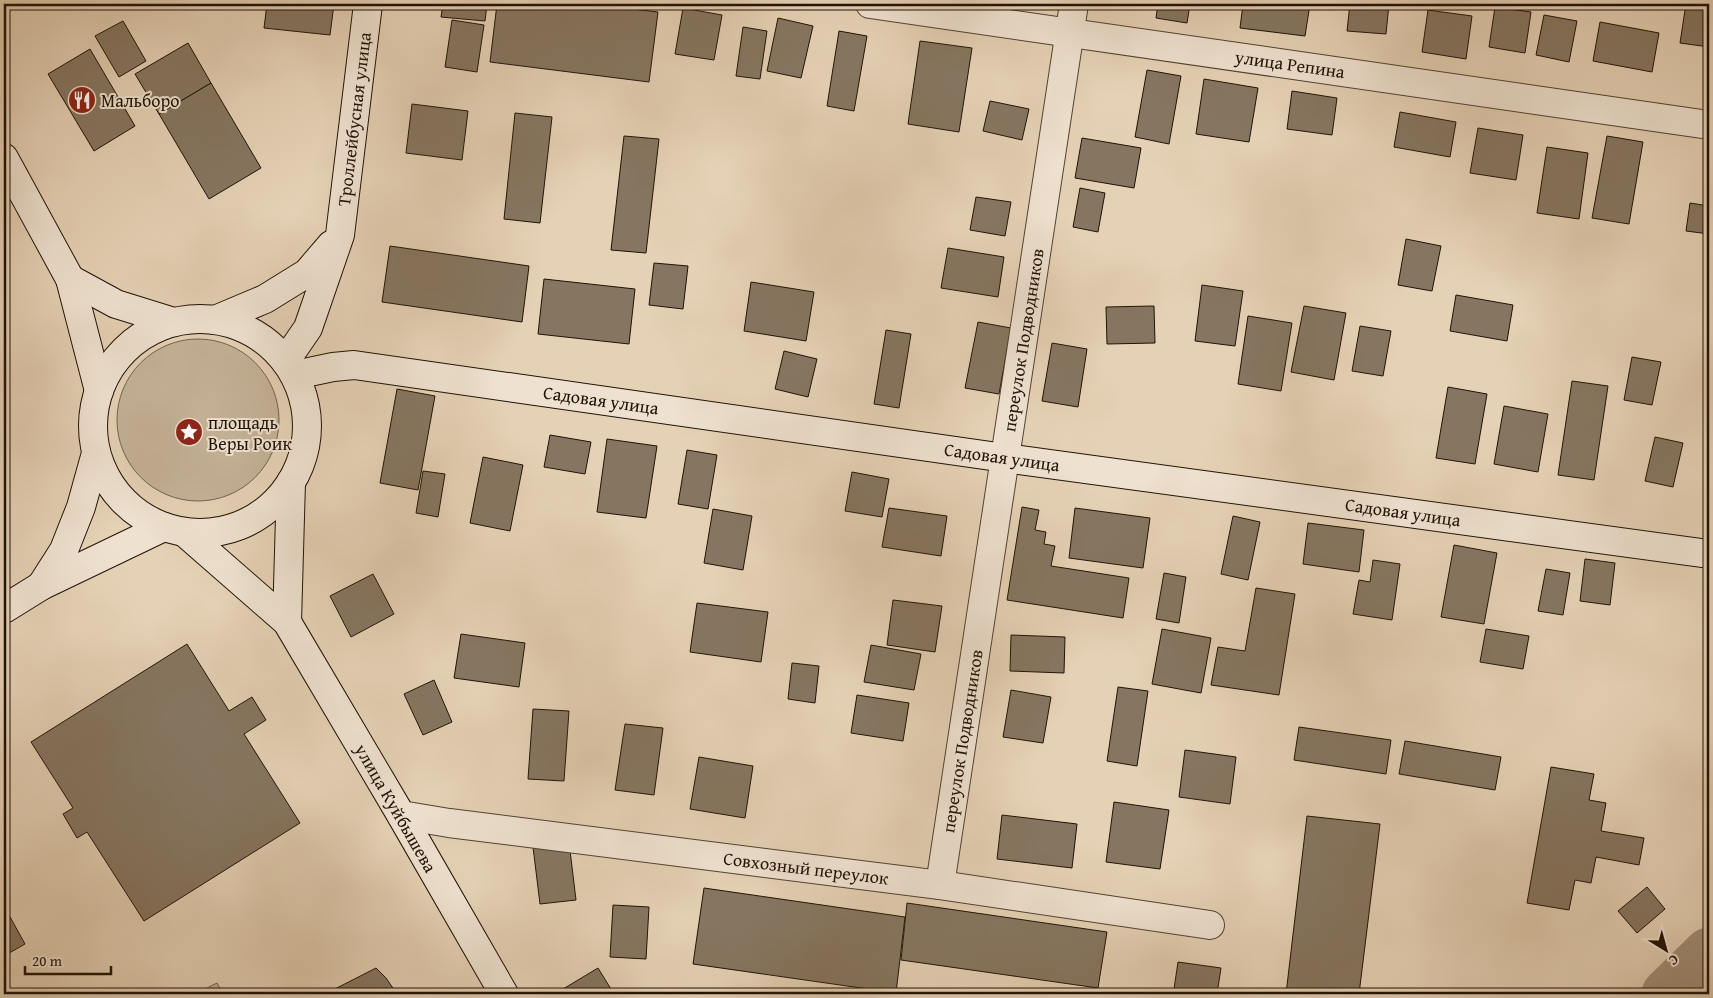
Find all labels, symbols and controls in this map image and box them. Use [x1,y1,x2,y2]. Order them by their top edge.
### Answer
street label: Троллейбусная улица [330,30,378,207]
street label: улица Репина [1232,43,1347,85]
restaurant icon: Мальборо [67,85,97,115]
place label: Мальборо [101,87,179,114]
street label: переулок Подводников [995,246,1051,434]
street label: Садовая улица [542,379,661,422]
place label: площадь Веры Роик [208,409,292,457]
place icon: площадь Веры Роик [174,417,204,447]
street label: Садовая улица [943,436,1062,479]
street label: Садовая улица [1344,491,1463,534]
street label: переулок Подводников [934,647,990,835]
street label: улица Куйбышева [348,738,444,878]
street label: Совхозный переулок [722,844,891,892]
north arrow [1640,926,1690,976]
scale bar [25,943,111,975]
text: 20 m [32,950,63,971]
text: С [1665,950,1683,971]

